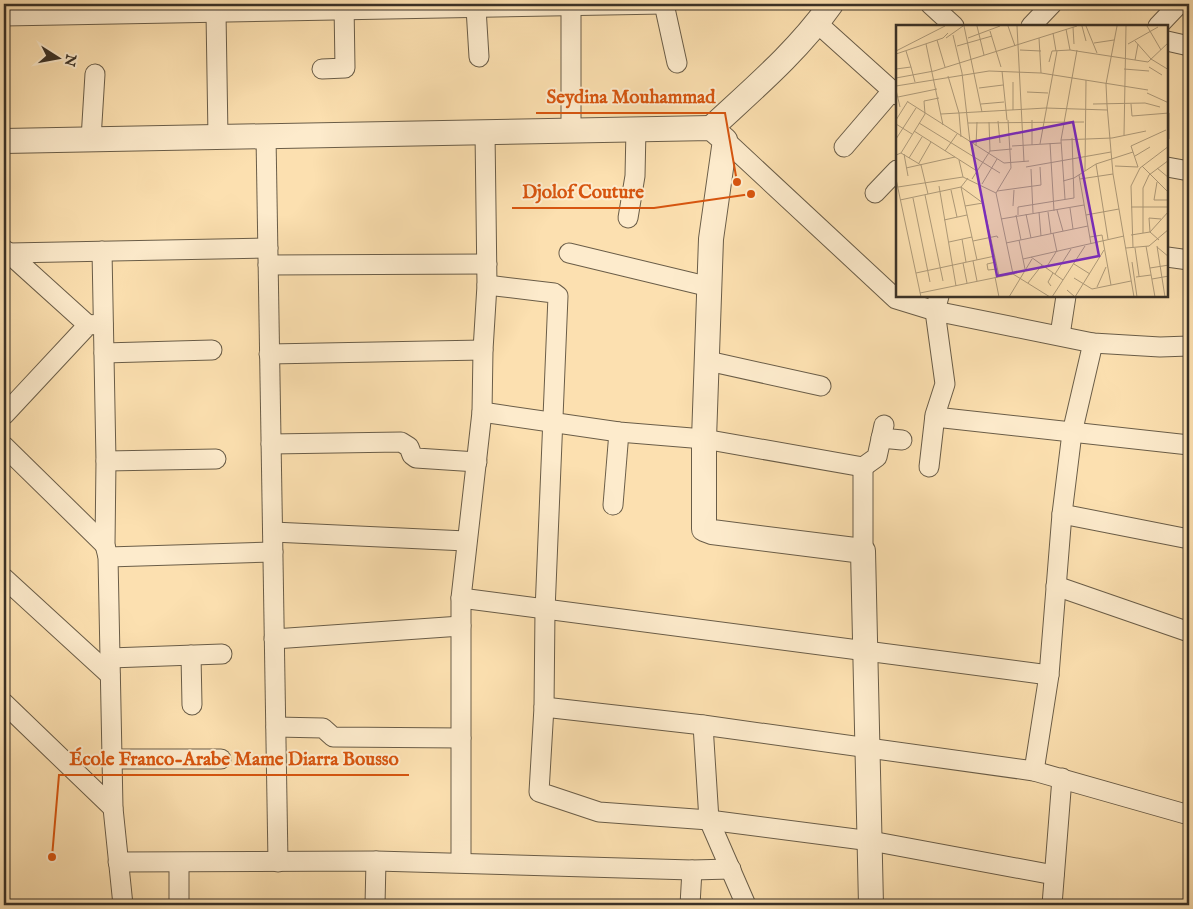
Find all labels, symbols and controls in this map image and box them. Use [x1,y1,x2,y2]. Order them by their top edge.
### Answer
inset map [896,25,1168,298]
north arrow [32,32,82,82]
text: N [60,52,80,68]
callout: Seydina Mouhammad [536,79,725,113]
text: Seydina Mouhammad [547,86,716,110]
callout: Djolof Couture [512,174,654,208]
text: Djolof Couture [522,181,644,205]
callout: École Franco-Arabe Mame Diarra Bousso [59,741,409,775]
text: École Franco-Arabe Mame Diarra Bousso [69,747,399,772]

